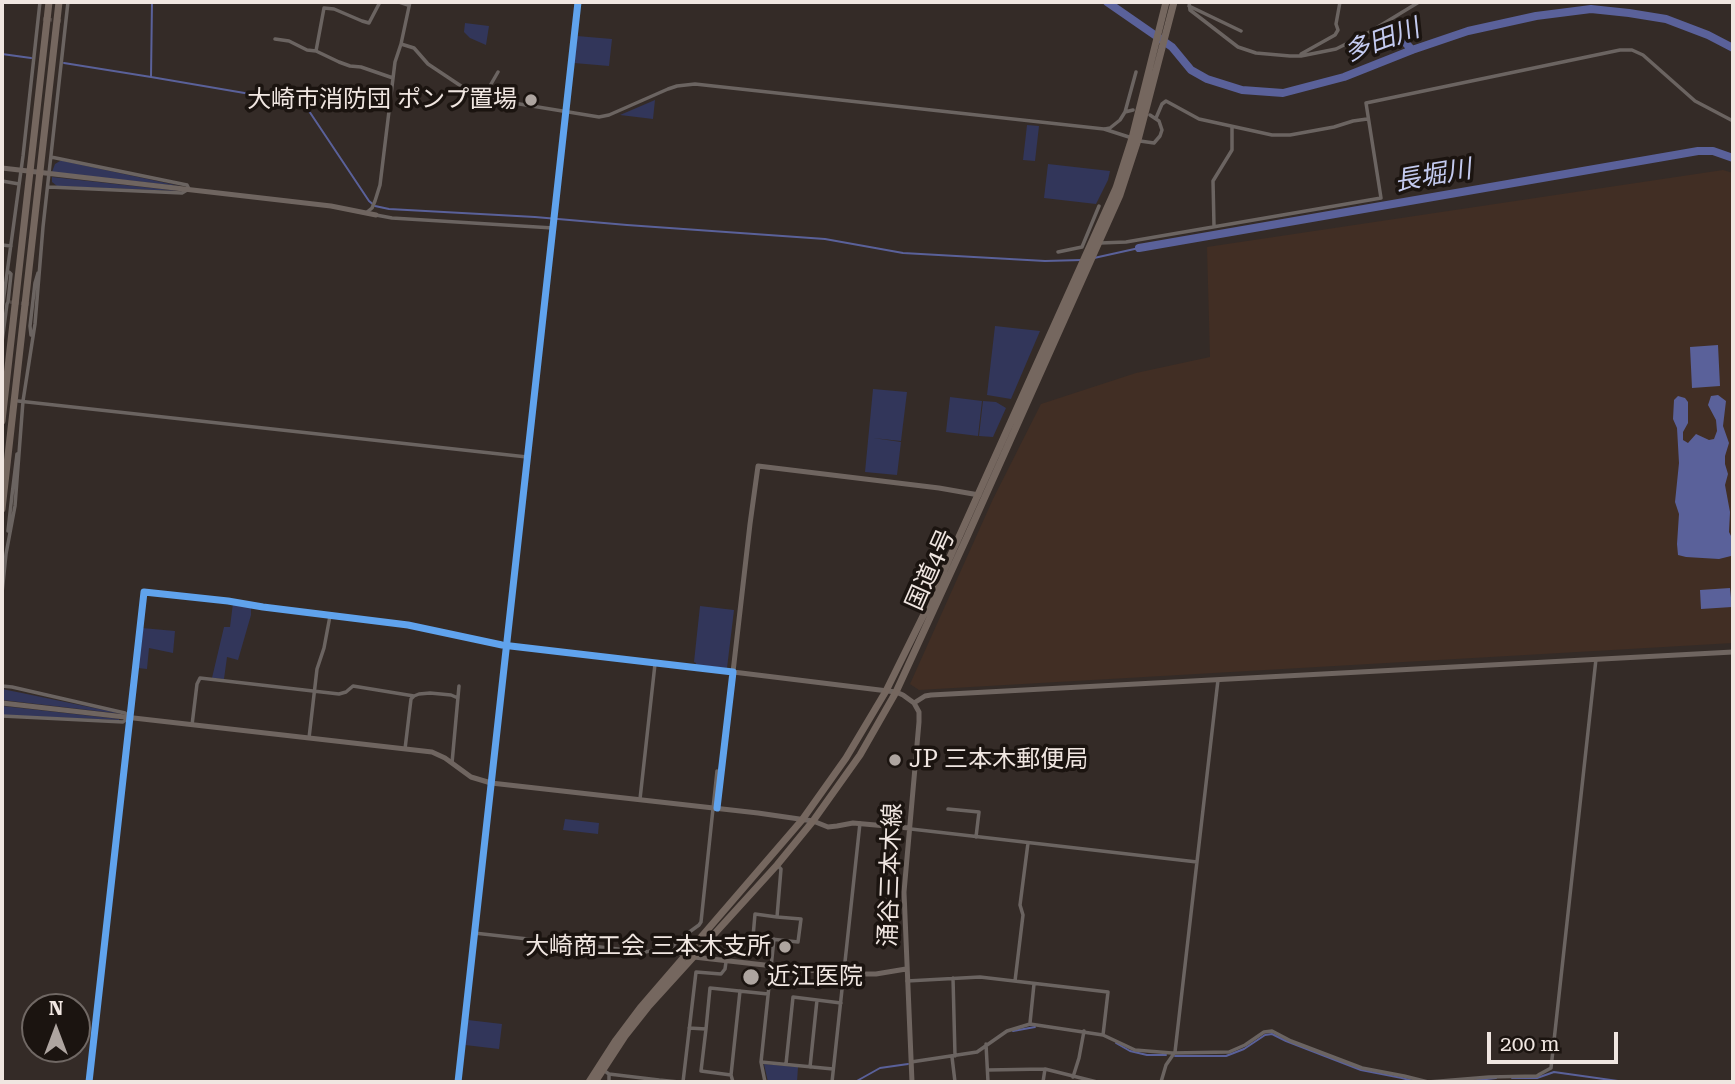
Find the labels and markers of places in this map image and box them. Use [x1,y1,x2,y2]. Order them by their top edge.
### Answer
place label: 大崎市消防団 ポンプ置場 [247,86,517,114]
marker: 大崎市消防団 ポンプ置場 [523,92,539,108]
place label: JP 三本木郵便局 [909,746,1088,774]
marker: JP 三本木郵便局 [887,752,903,768]
place label: 大崎商工会 三本木支所 [525,933,771,961]
marker: 大崎商工会 三本木支所 [777,939,793,955]
place label: 近江医院 [767,963,863,991]
marker: 近江医院 [741,967,761,987]

